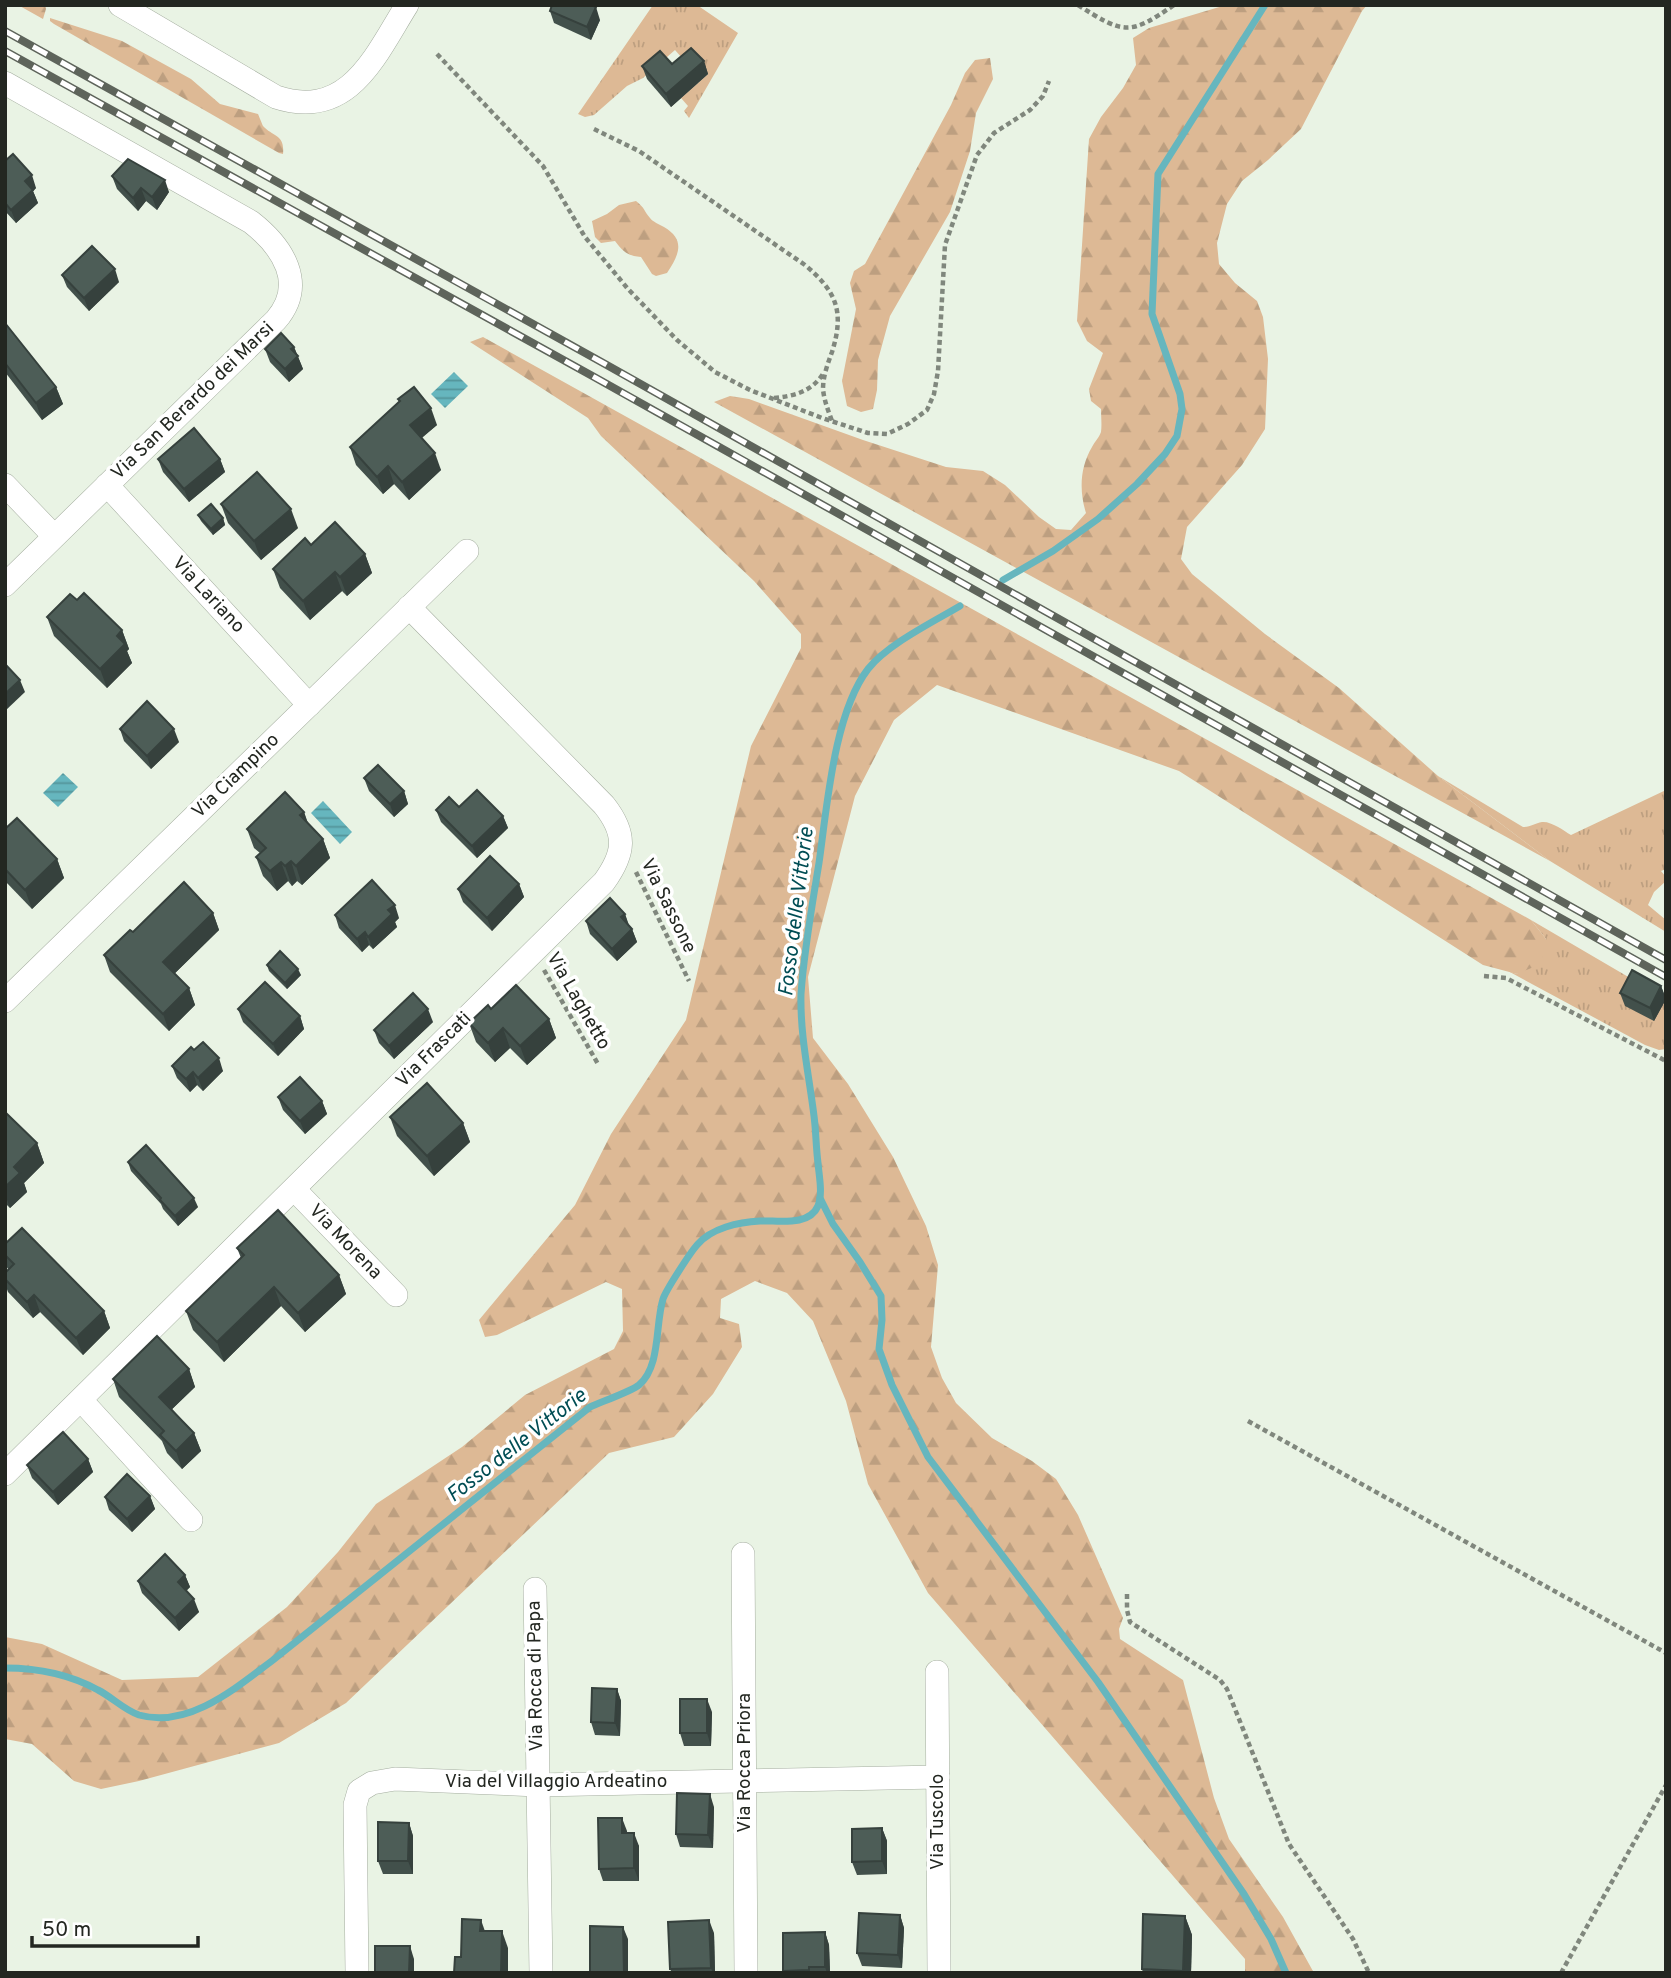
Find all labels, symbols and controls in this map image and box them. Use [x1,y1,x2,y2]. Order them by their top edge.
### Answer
street label: Via San Berardo dei Marsi [106,317,280,485]
street label: Via Lariano [166,552,250,638]
street label: Via Ciampino [187,728,285,824]
water label: Fosso delle Vittorie [773,825,821,998]
street label: Via Sassone [635,855,701,957]
street label: Via Laghetto [540,948,616,1054]
street label: Via Frascati [391,1007,477,1093]
street label: Via Morena [303,1199,387,1285]
water label: Fosso delle Vittorie [442,1382,593,1509]
street label: Via Rocca di Papa [523,1600,549,1752]
street label: Via Rocca Priora [733,1693,757,1833]
street label: Via del Villaggio Ardeatino [445,1770,667,1794]
street label: Via Tuscolo [926,1774,950,1870]
scale bar [32,1904,198,1948]
text: 50 m [42,1917,91,1944]

